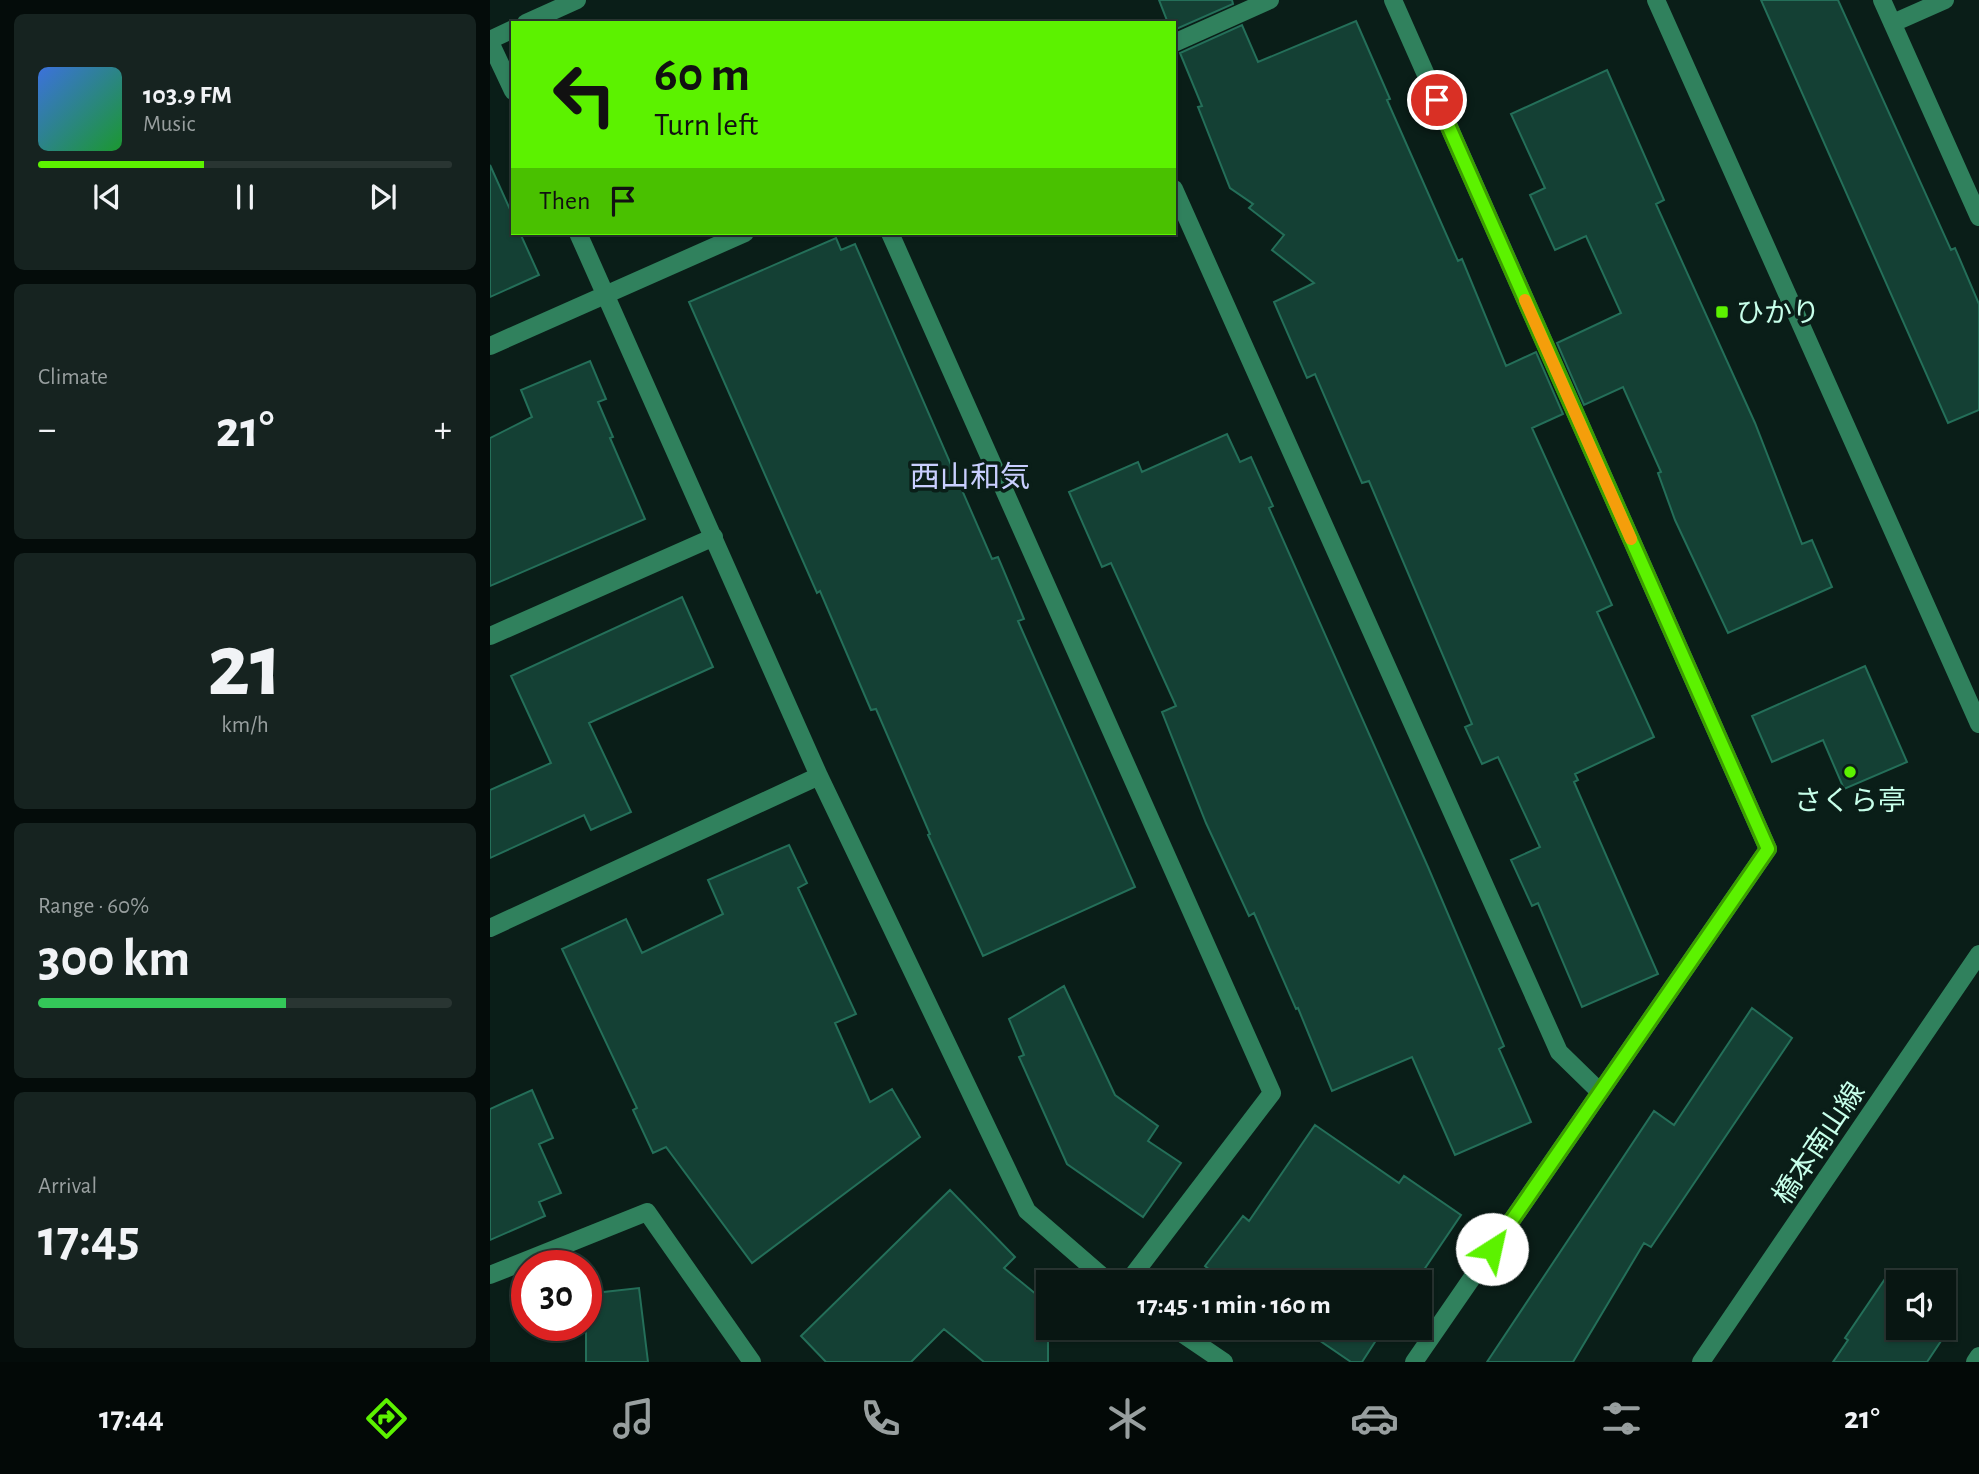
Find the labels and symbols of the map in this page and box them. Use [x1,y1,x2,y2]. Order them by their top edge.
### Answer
pin [1407,70,1467,130]
place label: ひかり [1736,299,1820,328]
marker: ひかり [1714,304,1730,320]
district label: 西山和気 [910,461,1030,493]
marker: さくら亭 [1842,764,1858,780]
place label: さくら亭 [1794,786,1906,816]
street label: 橋本南山線 [1767,1077,1870,1210]
position arrow [1455,1212,1529,1286]
speed limit sign: 30 [511,1250,602,1341]

